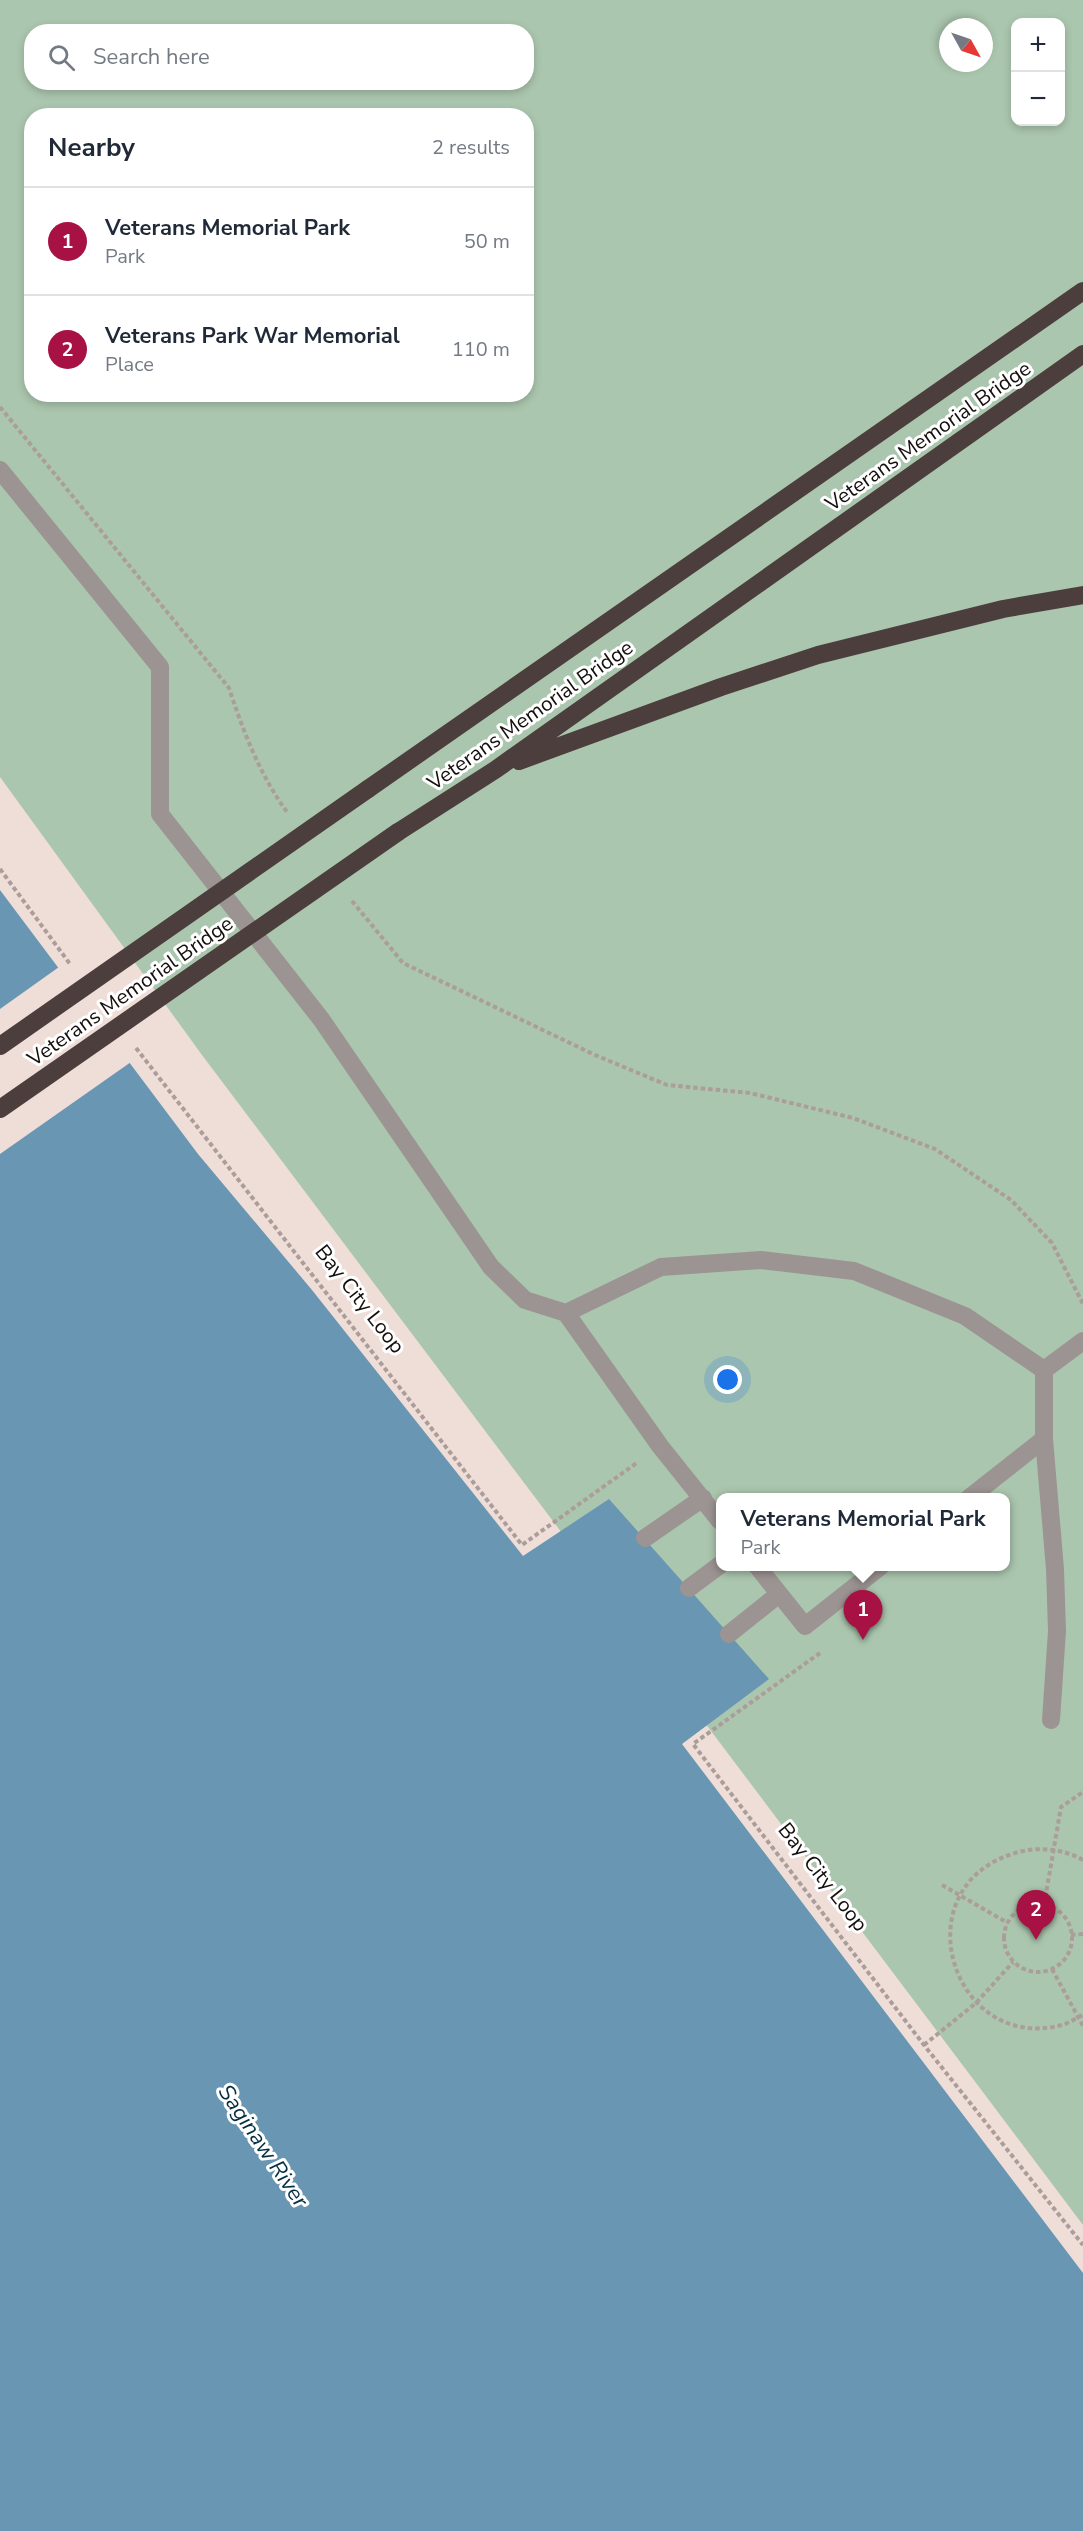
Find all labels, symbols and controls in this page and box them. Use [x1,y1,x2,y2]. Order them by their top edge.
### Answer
north arrow [939,18,993,72]
map controls [1011,18,1065,126]
button: + [1011,18,1065,72]
search box [24,24,534,90]
icon: search [45,41,78,74]
text: Search here [93,42,210,72]
button: − [1011,72,1065,126]
text: Nearby [48,130,135,165]
text: 2 results [432,134,510,161]
text: Veterans Memorial Park [105,213,350,243]
text: 1 [62,228,74,255]
text: 50 m [464,228,510,255]
text: Park [105,243,145,270]
text: Veterans Park War Memorial [105,321,400,351]
text: 2 [62,336,74,363]
text: 110 m [452,336,510,363]
text: Place [105,351,154,378]
street label: Veterans Memorial Bridge [819,354,1036,518]
street label: Veterans Memorial Bridge [421,633,638,797]
street label: Veterans Memorial Bridge [21,909,238,1073]
street label: Bay City Loop [309,1239,411,1359]
your location [713,1365,742,1394]
popup [716,1493,1010,1571]
text: Veterans Memorial Park [740,1504,986,1534]
text: Park [740,1534,780,1561]
pin: 1 [844,1590,882,1640]
street label: Bay City Loop [772,1817,874,1937]
pin: 2 [1016,1890,1056,1940]
water label: Saginaw River [211,2079,316,2214]

